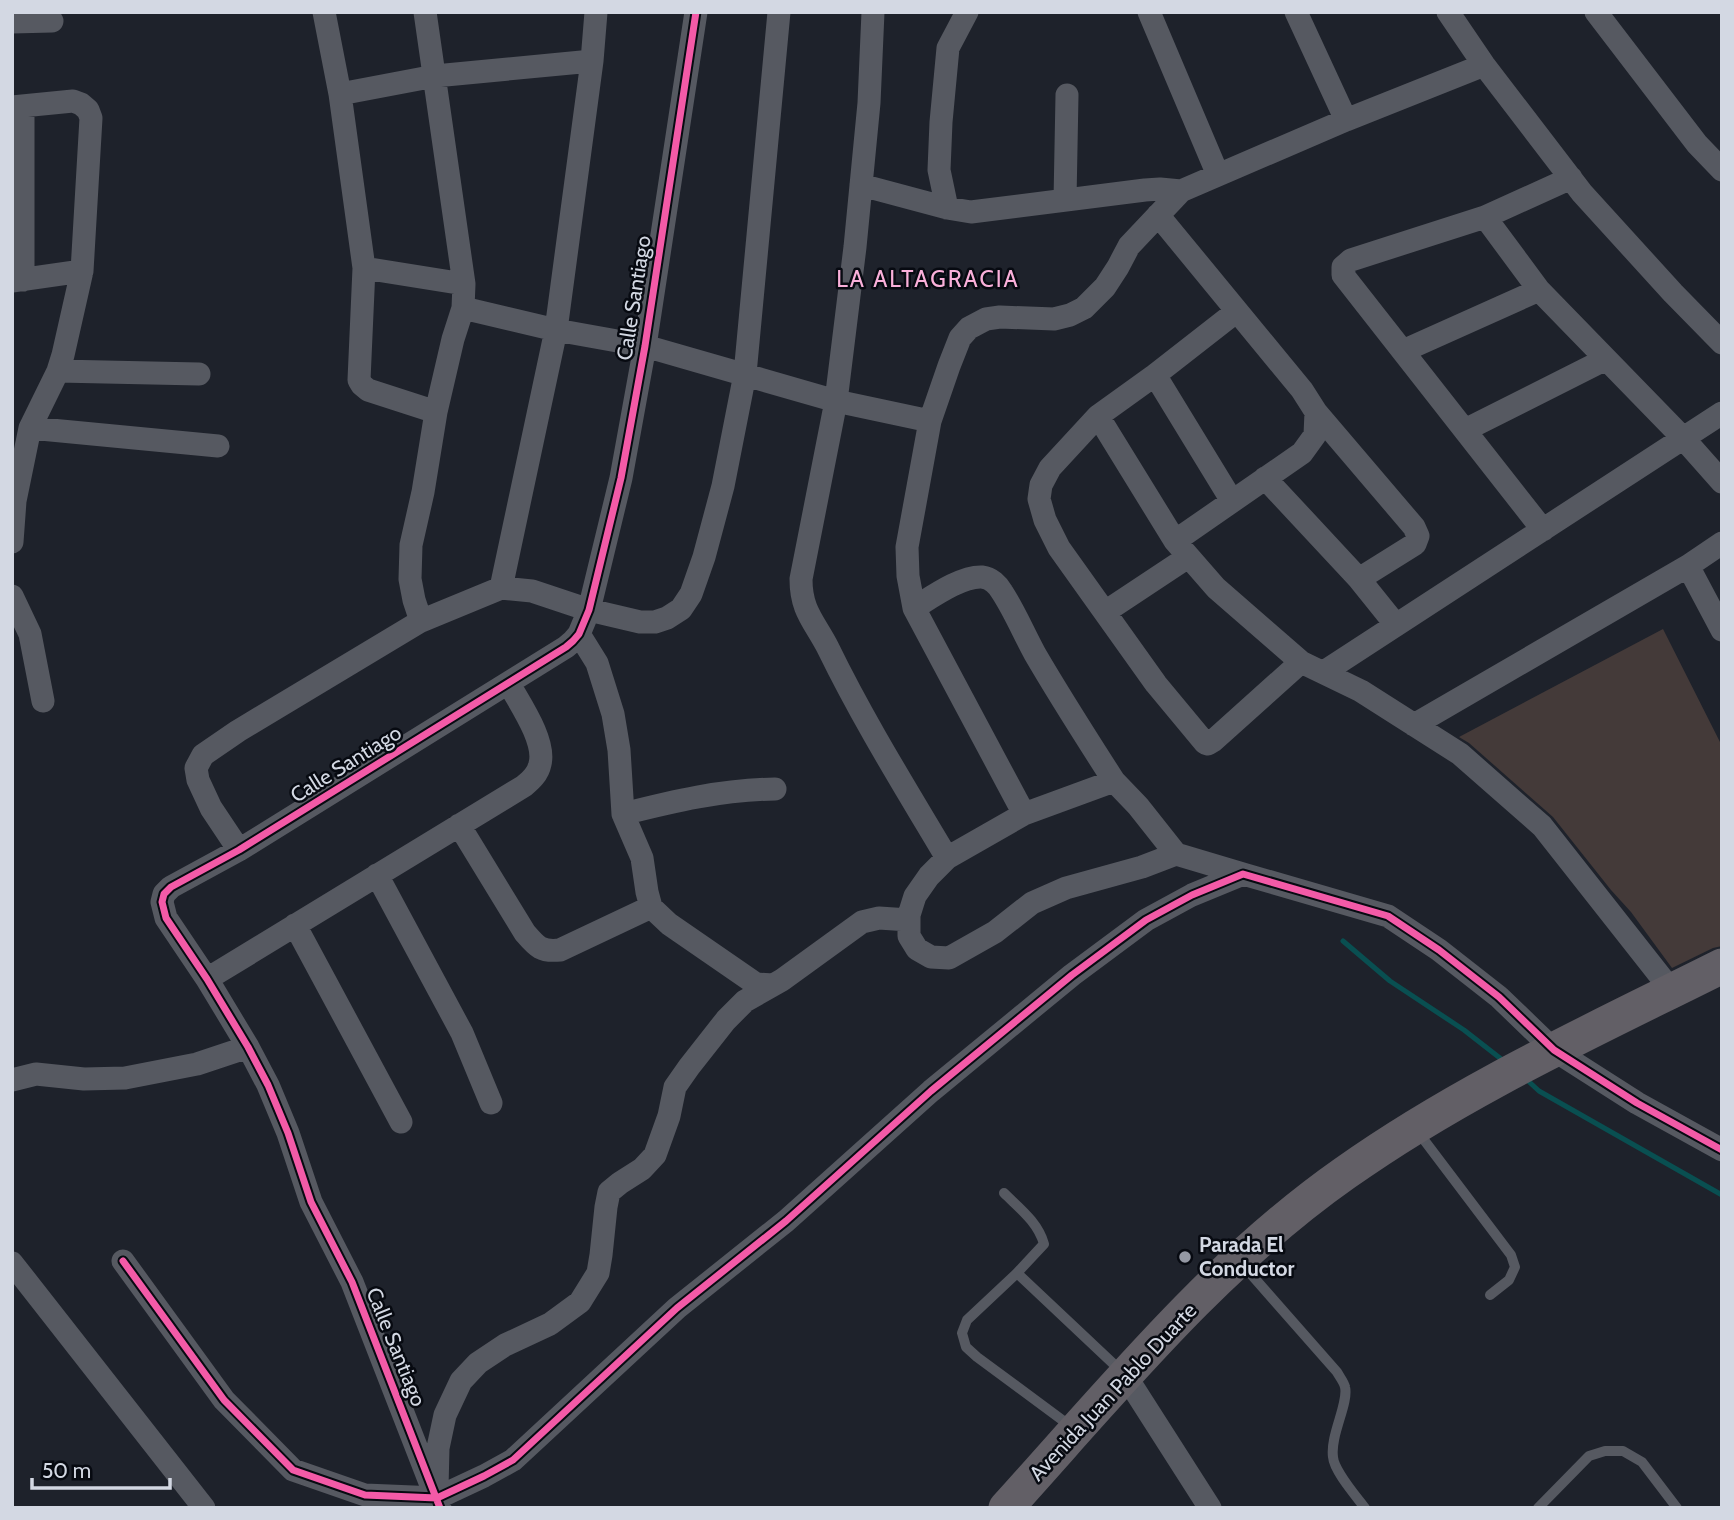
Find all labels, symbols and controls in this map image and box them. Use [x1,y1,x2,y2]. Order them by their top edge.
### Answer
street label: Calle Santiago [611,234,656,362]
district label: LA ALTAGRACIA [836,265,1020,293]
street label: Calle Santiago [286,720,406,808]
place label: Parada El Conductor [1199,1232,1294,1281]
marker: Parada El Conductor [1177,1249,1193,1265]
street label: Calle Santiago [361,1284,432,1410]
street label: Avenida Juan Pablo Duarte [1024,1298,1202,1486]
scale bar [32,1446,170,1490]
text: 50 m [42,1458,91,1483]

